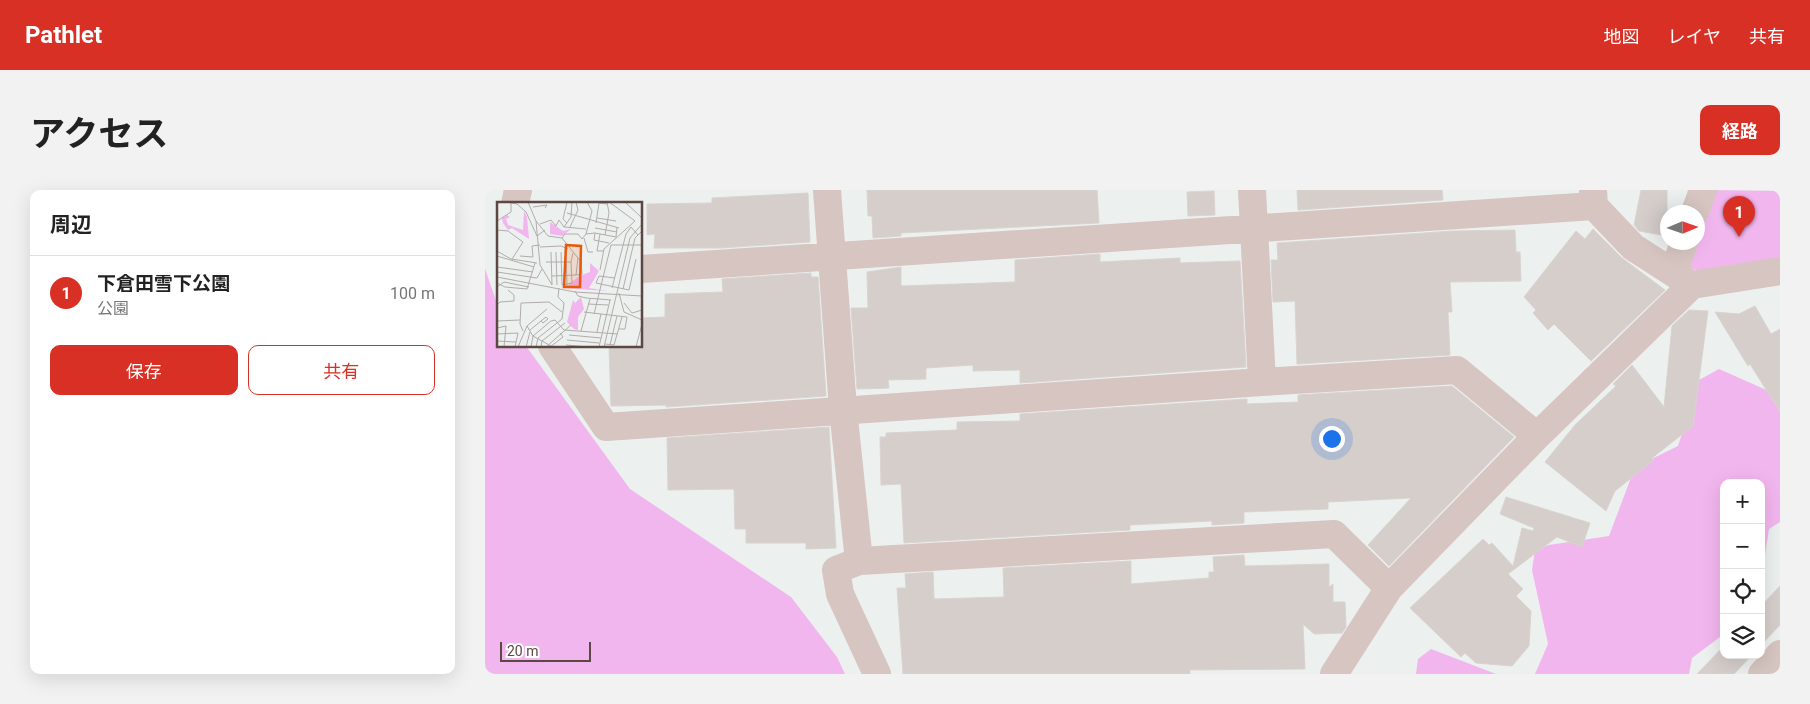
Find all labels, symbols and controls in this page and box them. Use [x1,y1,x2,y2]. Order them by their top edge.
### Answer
text: Pathlet [25,21,102,49]
text: 地図 [1604,26,1640,47]
text: レイヤ [1668,26,1721,47]
text: 共有 [1749,26,1785,47]
button: 経路 [1700,105,1780,155]
text: アクセス [30,114,168,155]
pin: 1 [1723,196,1755,237]
inset map [497,202,643,348]
north arrow [1660,205,1705,250]
text: 周辺 [50,213,92,237]
text: 下倉田雪下公園 [97,272,230,295]
text: 1 [61,284,71,303]
text: 100 m [390,284,435,303]
text: 公園 [97,299,129,318]
button: 保存 [50,345,238,395]
button: 共有 [248,345,435,395]
your location [1319,426,1345,452]
map controls [1720,479,1765,659]
button: + [1720,479,1765,524]
button: − [1720,524,1765,569]
button: locate [1720,569,1765,614]
button: layers [1720,614,1765,659]
scale bar [500,639,591,662]
text: 20 m [507,643,539,659]

